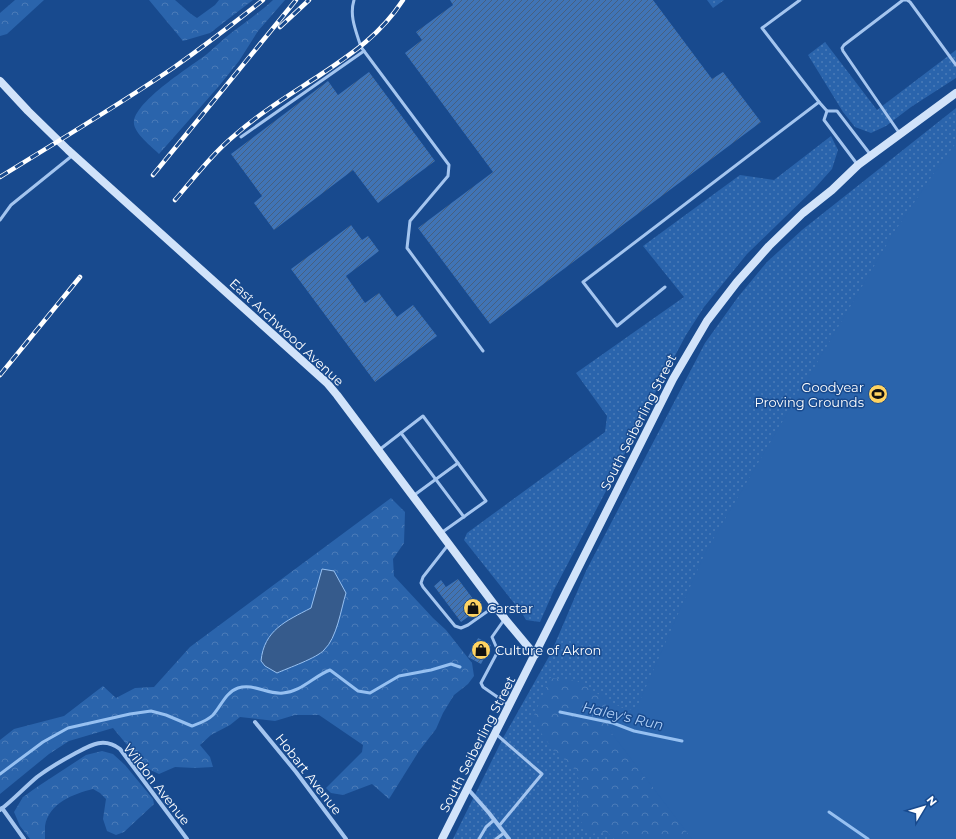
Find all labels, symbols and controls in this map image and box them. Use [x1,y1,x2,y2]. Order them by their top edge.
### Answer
street label: East Archwood Avenue [227,275,348,389]
street label: South Seiberling Street [597,351,679,493]
place label: Goodyear Proving Grounds [754,379,864,410]
sports icon: Goodyear Proving Grounds [867,383,889,405]
shop icon: Carstar [462,597,484,619]
place label: Carstar [487,600,533,616]
shop icon: Culture of Akron [470,639,492,661]
place label: Culture of Akron [495,642,601,658]
street label: South Seiberling Street [436,673,518,815]
water label: Haley's Run [581,698,665,734]
street label: Hobart Avenue [272,730,346,818]
street label: Wildon Avenue [120,740,194,828]
north arrow [904,787,944,827]
text: N [924,793,940,809]

